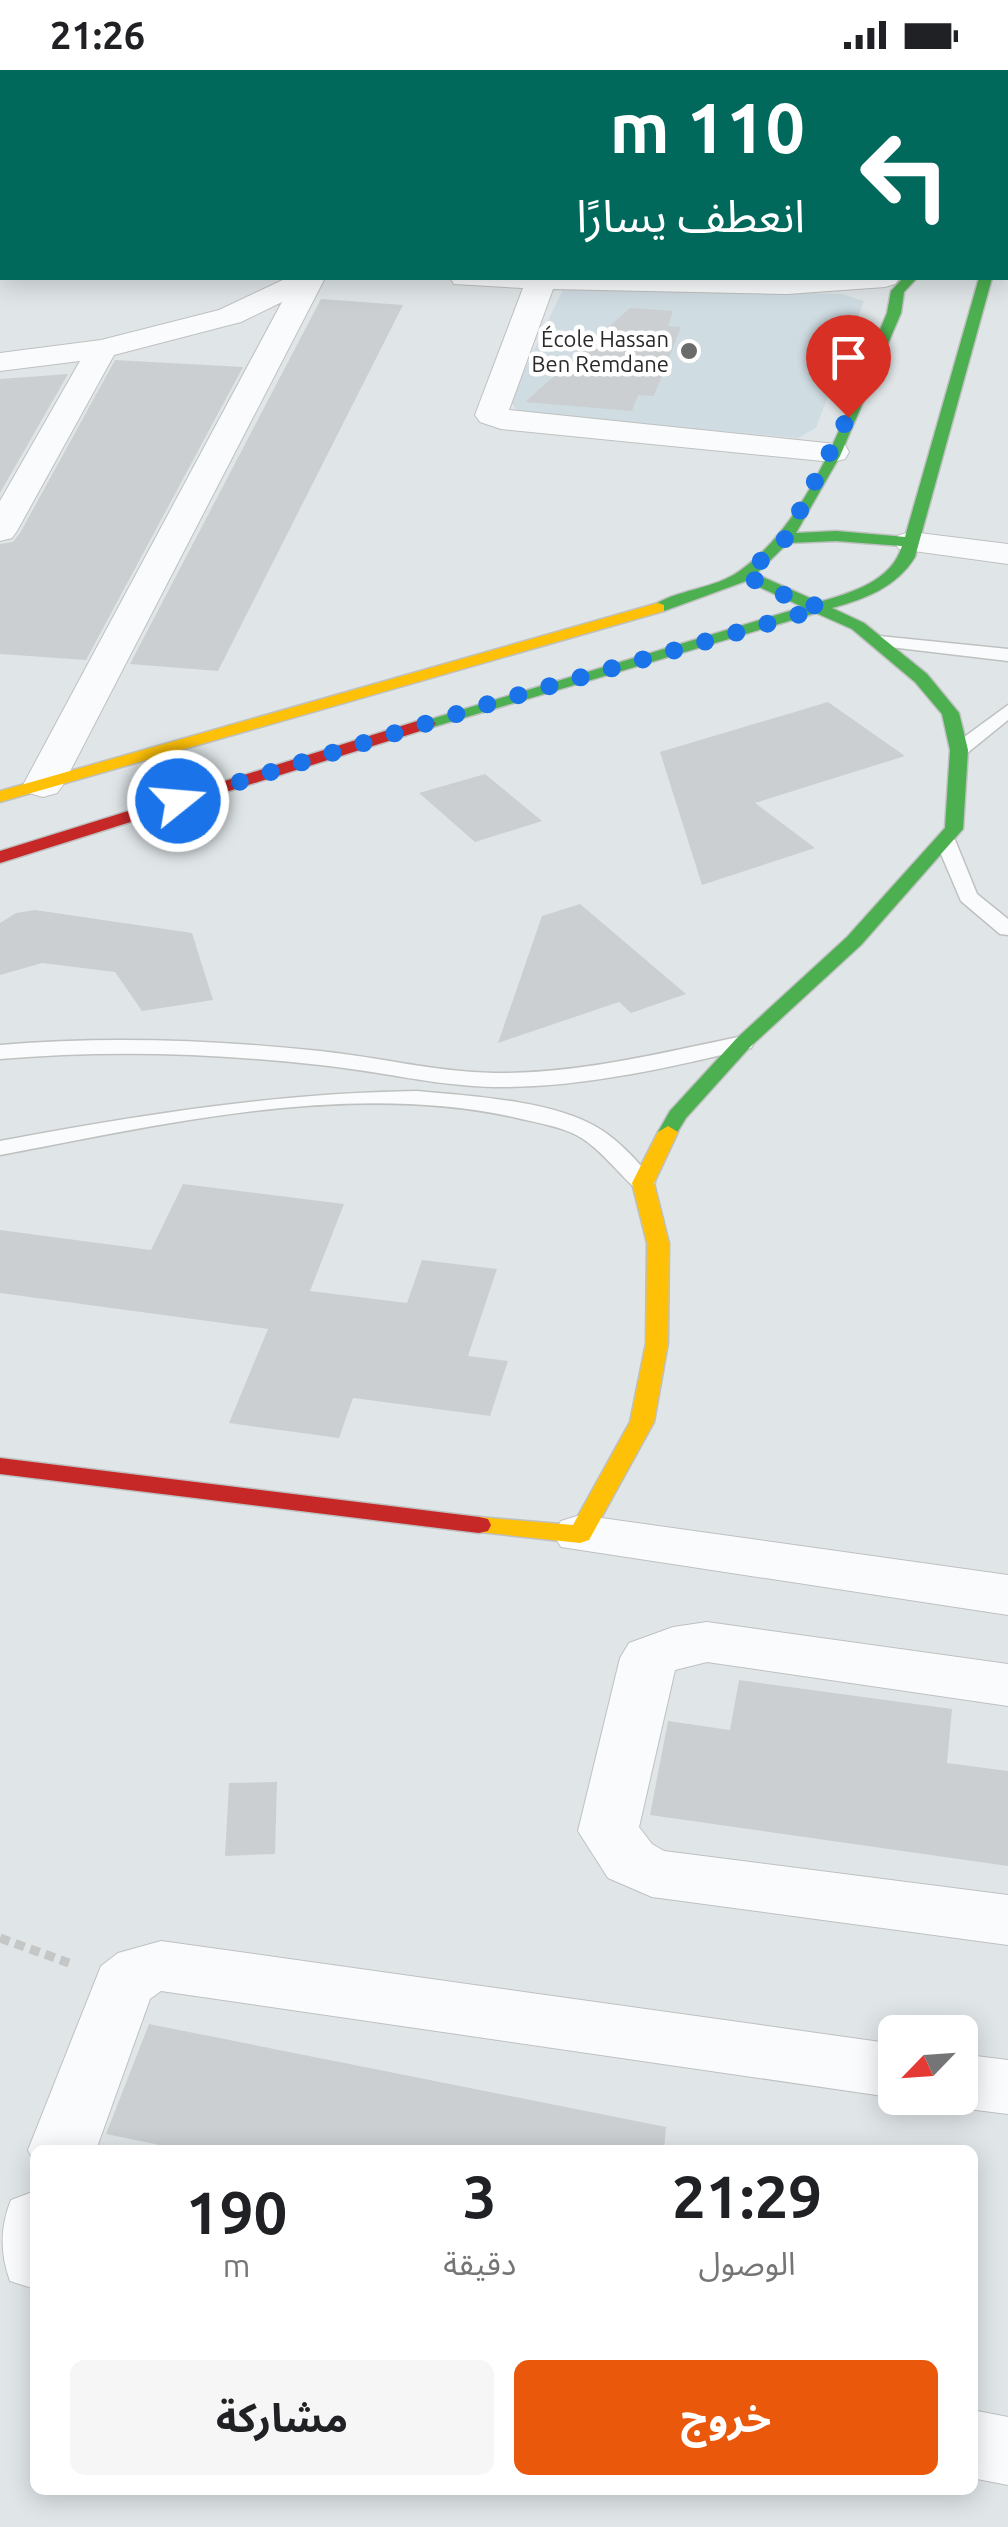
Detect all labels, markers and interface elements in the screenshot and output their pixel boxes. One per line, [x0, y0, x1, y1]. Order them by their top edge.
text: 21:26 [50, 14, 145, 56]
text: 110 m [610, 88, 805, 166]
icon: left [840, 110, 970, 240]
text: انعطف يسارًا [576, 190, 805, 241]
pin [806, 315, 891, 418]
place label: École Hassan Ben Remdane [532, 325, 669, 376]
icon: arrive [821, 330, 876, 385]
marker: École Hassan Ben Remdane [678, 340, 700, 362]
position arrow [126, 749, 230, 853]
north arrow [878, 2015, 978, 2115]
map controls [878, 2015, 978, 2115]
text: 3 [463, 2162, 497, 2229]
text: 21:29 [672, 2162, 822, 2229]
text: 190 [186, 2178, 287, 2245]
text: دقيقة [443, 2245, 516, 2281]
text: الوصول [698, 2245, 796, 2281]
text: m [223, 2247, 250, 2283]
button: مشاركة [70, 2360, 494, 2475]
button: خروج [514, 2360, 938, 2475]

